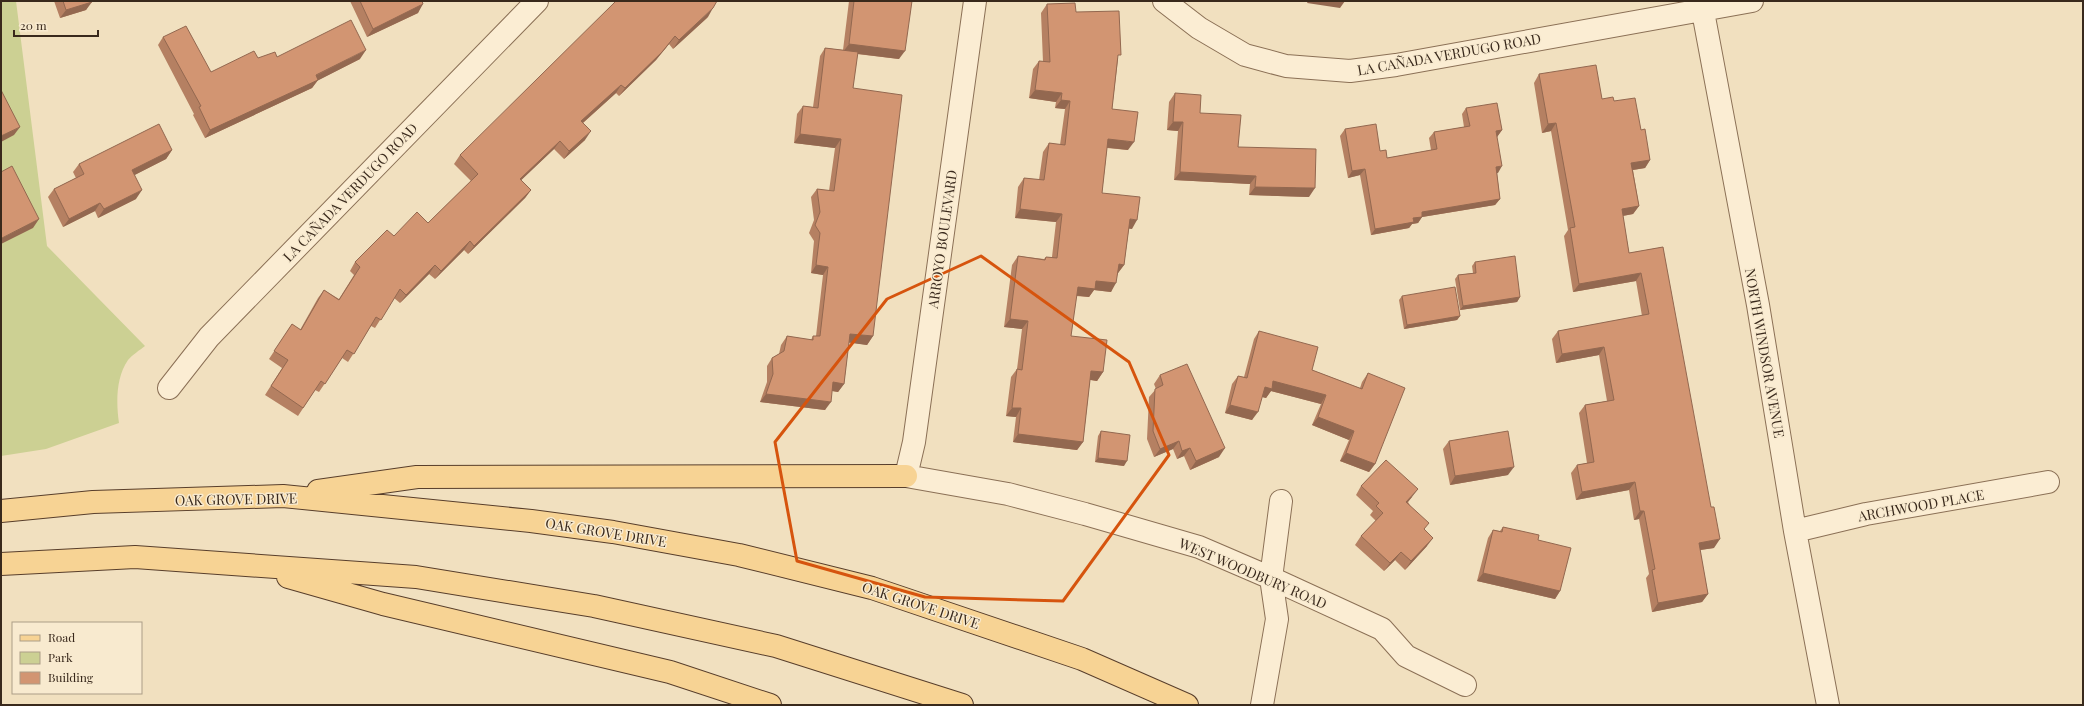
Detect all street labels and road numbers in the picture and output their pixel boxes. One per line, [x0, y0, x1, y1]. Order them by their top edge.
street label: LA CAÑADA VERDUGO ROAD [1356, 28, 1542, 80]
street label: LA CAÑADA VERDUGO ROAD [278, 118, 422, 266]
street label: ARROYO BOULEVARD [923, 169, 961, 310]
street label: NORTH WINDSOR AVENUE [1741, 267, 1789, 439]
street label: ARCHWOOD PLACE [1855, 485, 1986, 526]
street label: OAK GROVE DRIVE [175, 488, 297, 510]
street label: OAK GROVE DRIVE [544, 513, 668, 551]
street label: WEST WOODBURY ROAD [1175, 533, 1330, 613]
street label: OAK GROVE DRIVE [860, 577, 982, 633]

